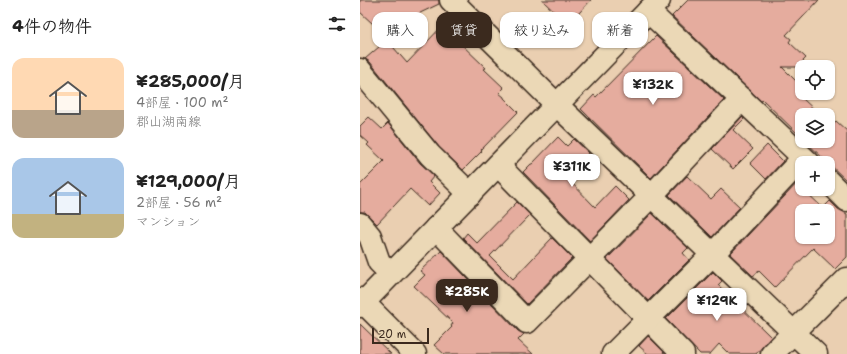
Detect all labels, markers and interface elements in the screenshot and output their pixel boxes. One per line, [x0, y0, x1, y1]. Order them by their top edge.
chip: 購入 [372, 12, 428, 48]
chip: 賃貸 [436, 12, 492, 48]
chip: 絞り込み [500, 12, 584, 48]
chip: 新着 [592, 12, 648, 48]
icon: filters [326, 13, 348, 35]
text: 4件の物件 [12, 15, 92, 37]
map controls [795, 60, 835, 244]
button: locate [795, 60, 835, 100]
text: ¥285,000/月 [136, 70, 245, 92]
pin: ¥132K [625, 72, 681, 106]
icon: home [44, 74, 92, 122]
text: ¥132K [632, 76, 674, 93]
text: 4部屋 · 100 m² [136, 94, 228, 111]
button: layers [795, 108, 835, 148]
text: 郡山湖南線 [136, 113, 201, 130]
pin: ¥311K [544, 154, 600, 188]
button: + [795, 156, 835, 196]
text: ¥311K [553, 158, 591, 175]
text: ¥129,000/月 [136, 170, 241, 192]
icon: home [44, 174, 92, 222]
text: 2部屋 · 56 m² [136, 194, 222, 211]
button: − [795, 204, 835, 244]
text: マンション [136, 213, 200, 230]
pin: ¥285K [439, 279, 495, 313]
text: ¥285K [445, 283, 489, 300]
pin: ¥129K [689, 288, 745, 322]
text: ¥129K [697, 292, 737, 309]
scale bar [372, 326, 429, 345]
text: 20 m [378, 327, 406, 342]

